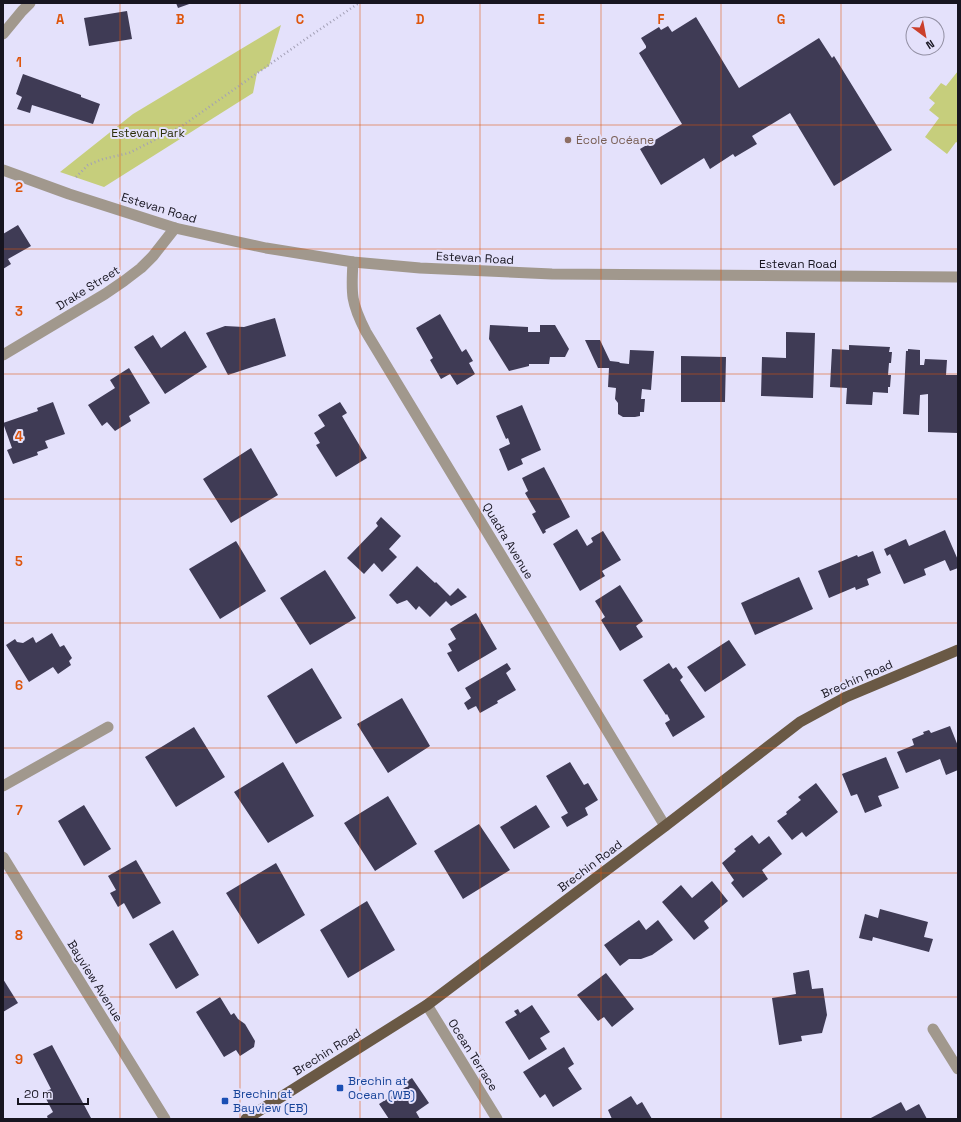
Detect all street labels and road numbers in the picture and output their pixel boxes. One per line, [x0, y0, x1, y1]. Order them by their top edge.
street label: Estevan Road [119, 189, 199, 227]
street label: Estevan Road [436, 248, 514, 268]
street label: Estevan Road [759, 256, 837, 272]
street label: Drake Street [53, 262, 123, 314]
street label: Quadra Avenue [479, 500, 537, 582]
street label: Brechin Road [819, 656, 895, 702]
street label: Brechin Road [555, 837, 625, 895]
street label: Bayview Avenue [63, 937, 127, 1025]
street label: Ocean Terrace [444, 1016, 502, 1094]
street label: Brechin Road [290, 1025, 364, 1079]

